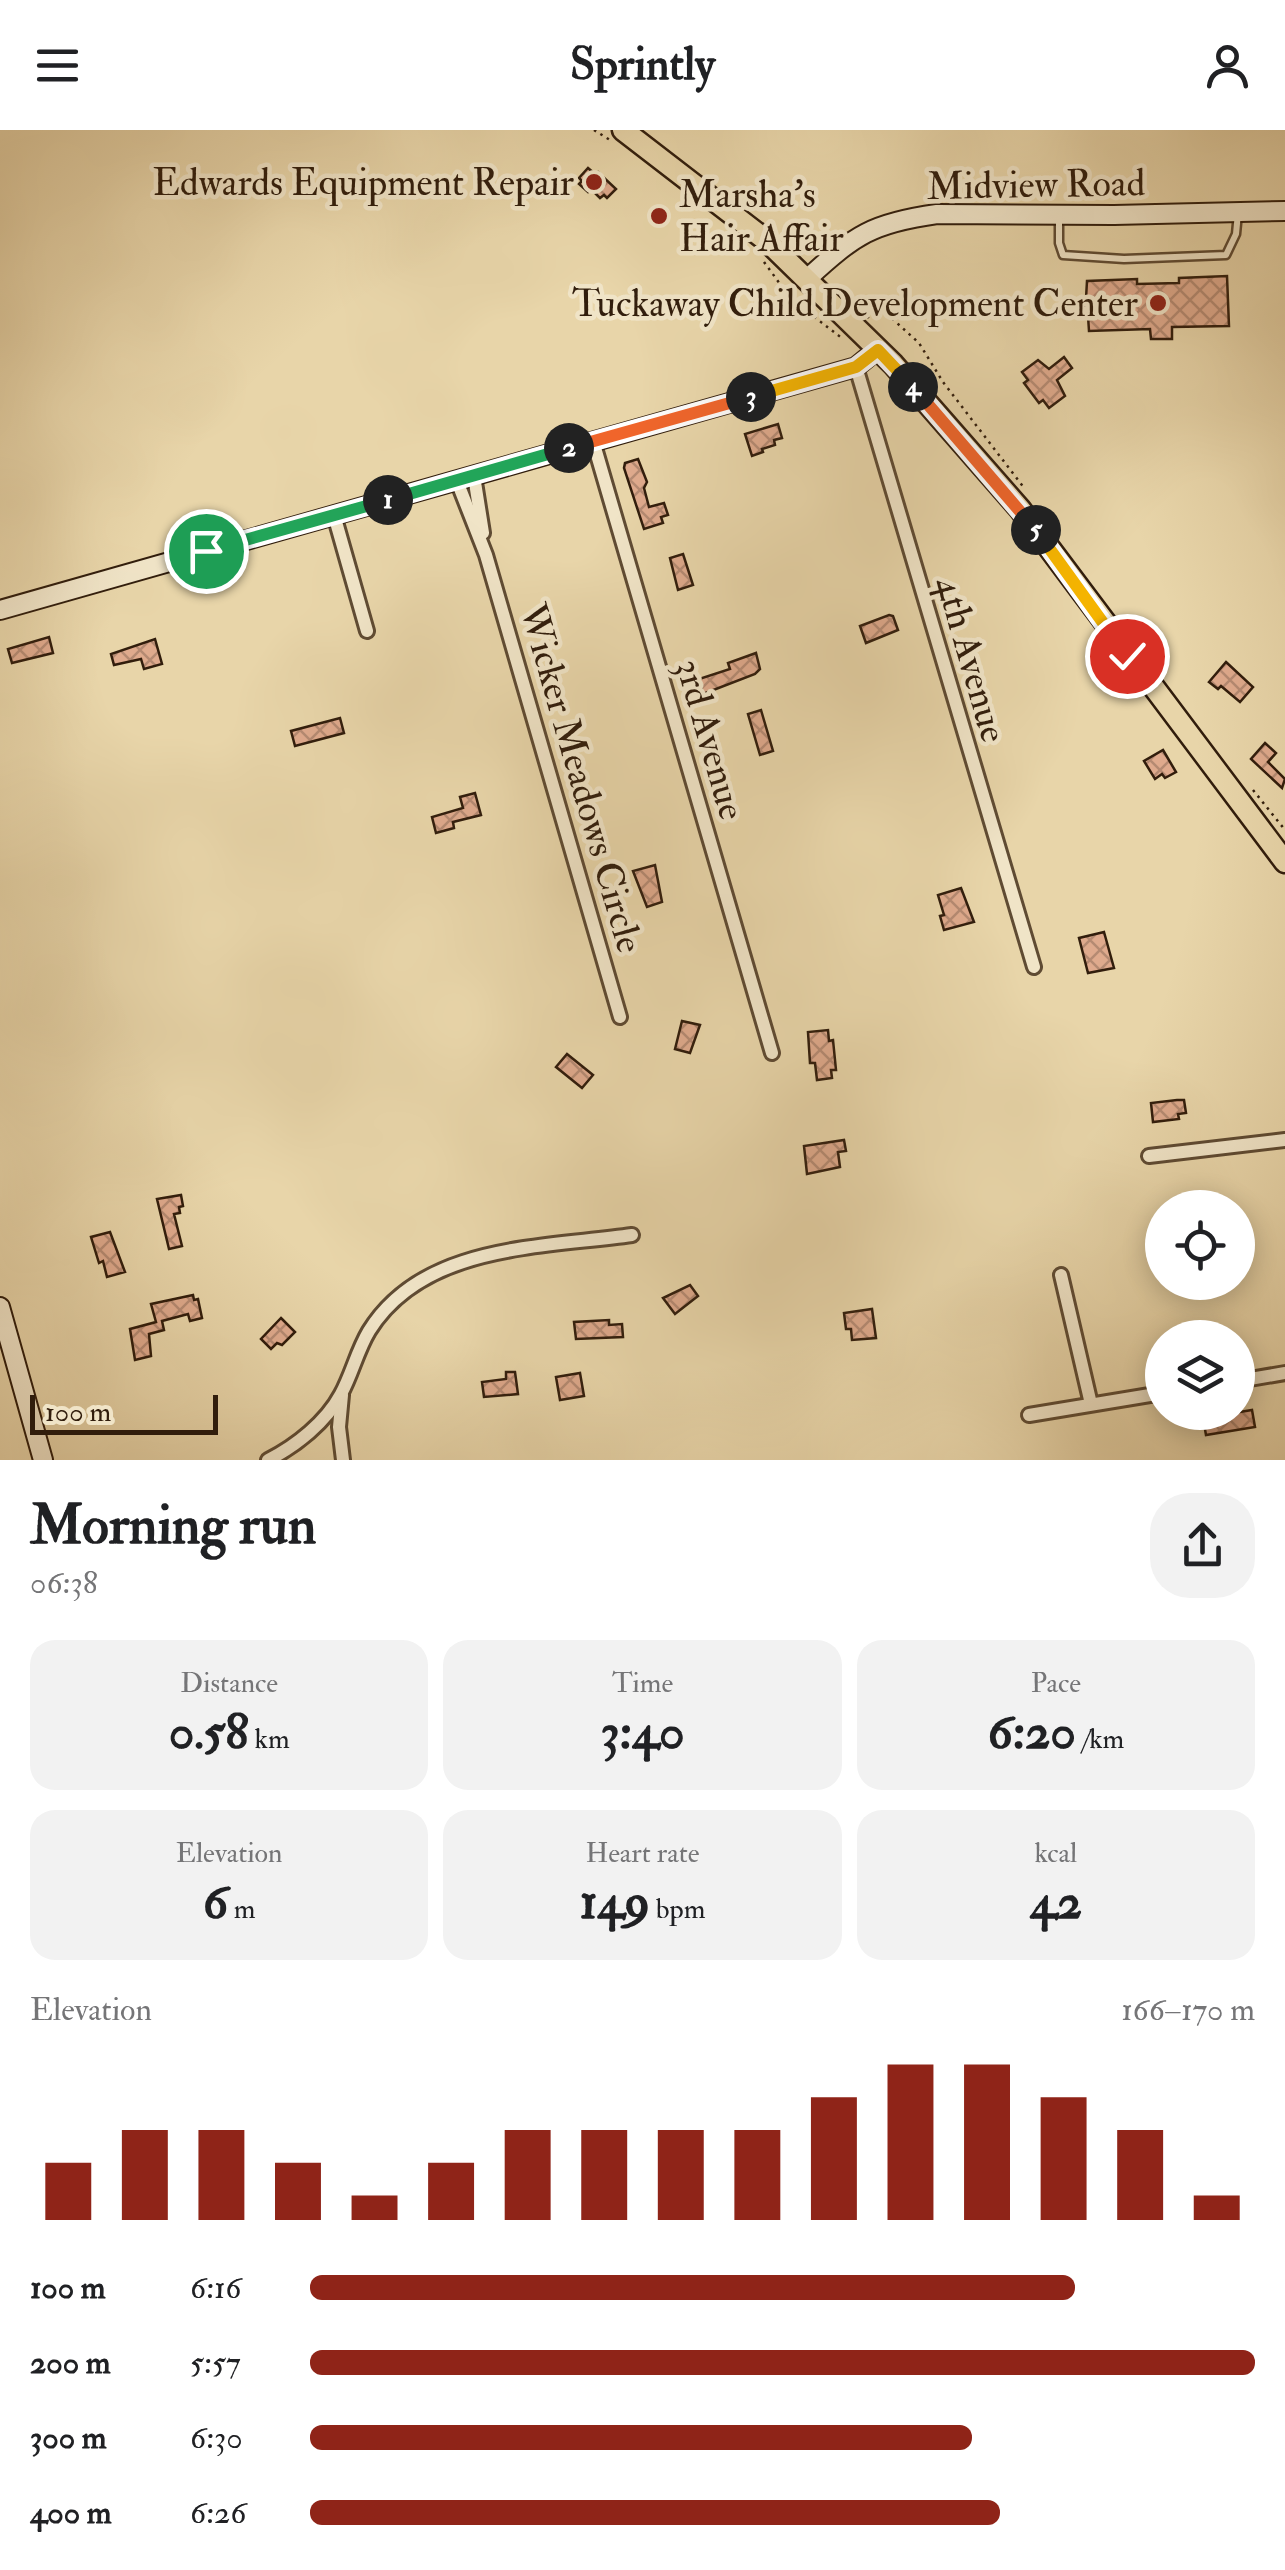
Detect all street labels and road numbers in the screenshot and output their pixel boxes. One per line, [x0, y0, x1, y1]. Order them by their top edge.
street label: Midview Road [926, 159, 1146, 211]
street label: 4th Avenue [924, 571, 1018, 748]
street label: Wicker Meadows Circle [508, 597, 654, 958]
street label: 3rd Avenue [664, 653, 756, 825]

